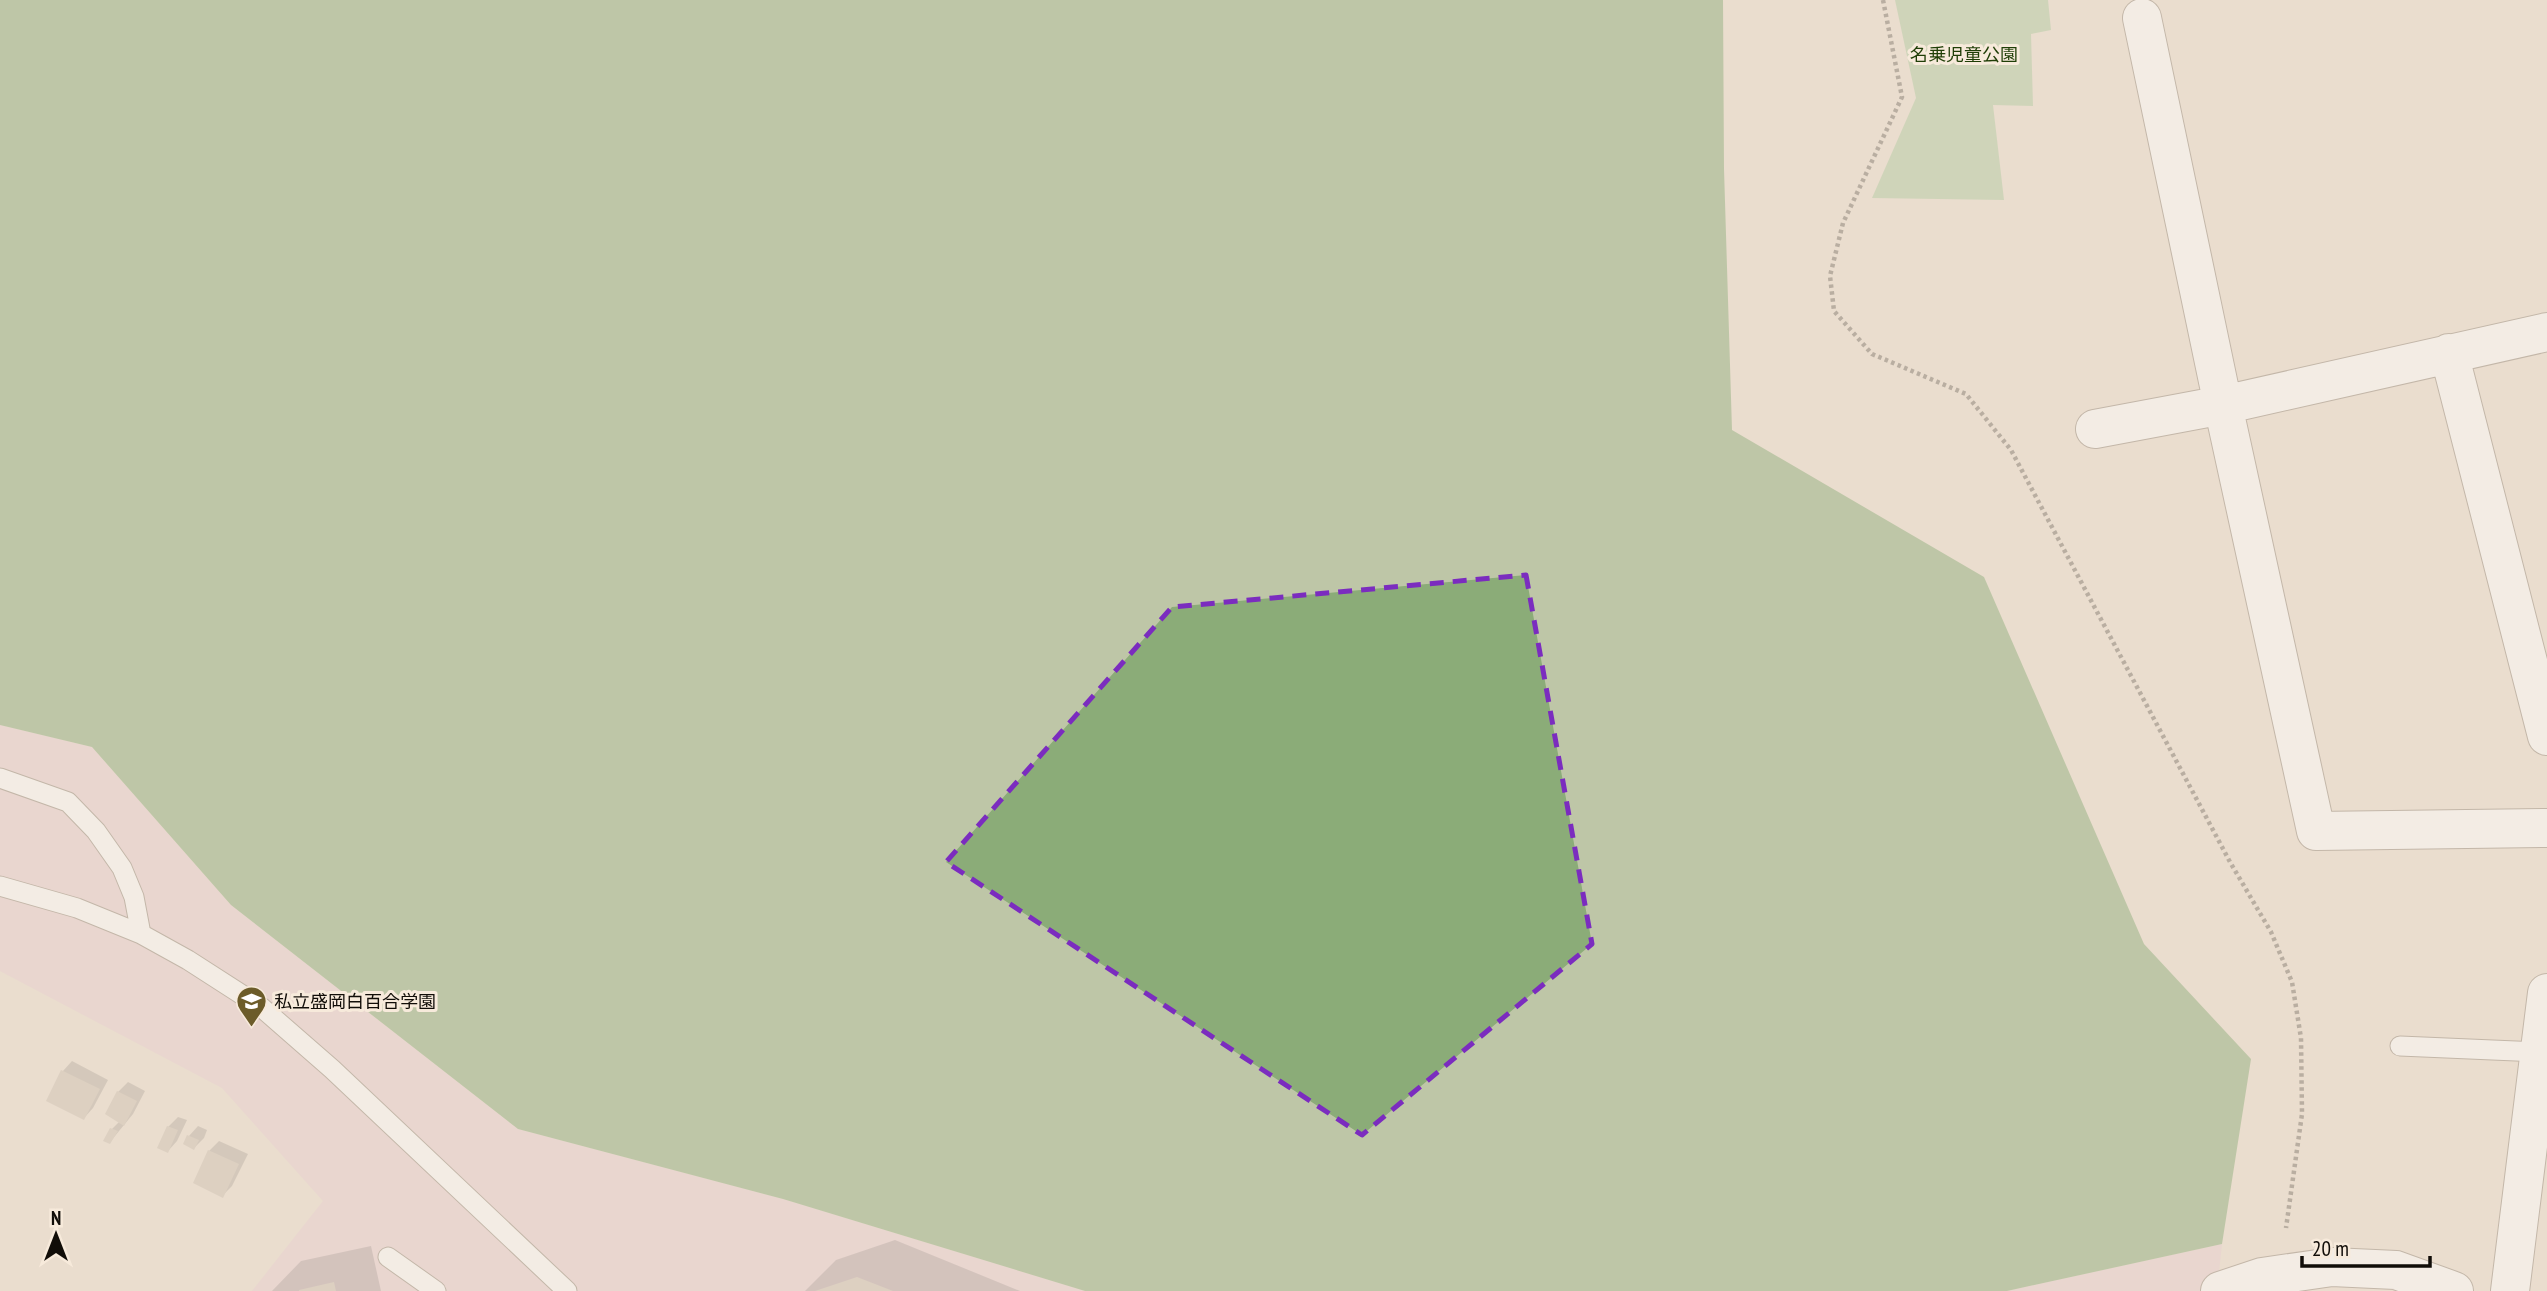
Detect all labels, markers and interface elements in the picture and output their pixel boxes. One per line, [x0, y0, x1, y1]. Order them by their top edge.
park label: 名乗児童公園 [1910, 43, 2018, 66]
school or university icon: 私立盛岡白百合学園 [234, 985, 268, 1029]
place label: 私立盛岡白百合学園 [274, 990, 436, 1013]
north arrow [21, 1200, 91, 1270]
text: N [51, 1206, 61, 1230]
scale bar [2302, 1224, 2430, 1268]
text: 20 m [2312, 1235, 2349, 1262]

